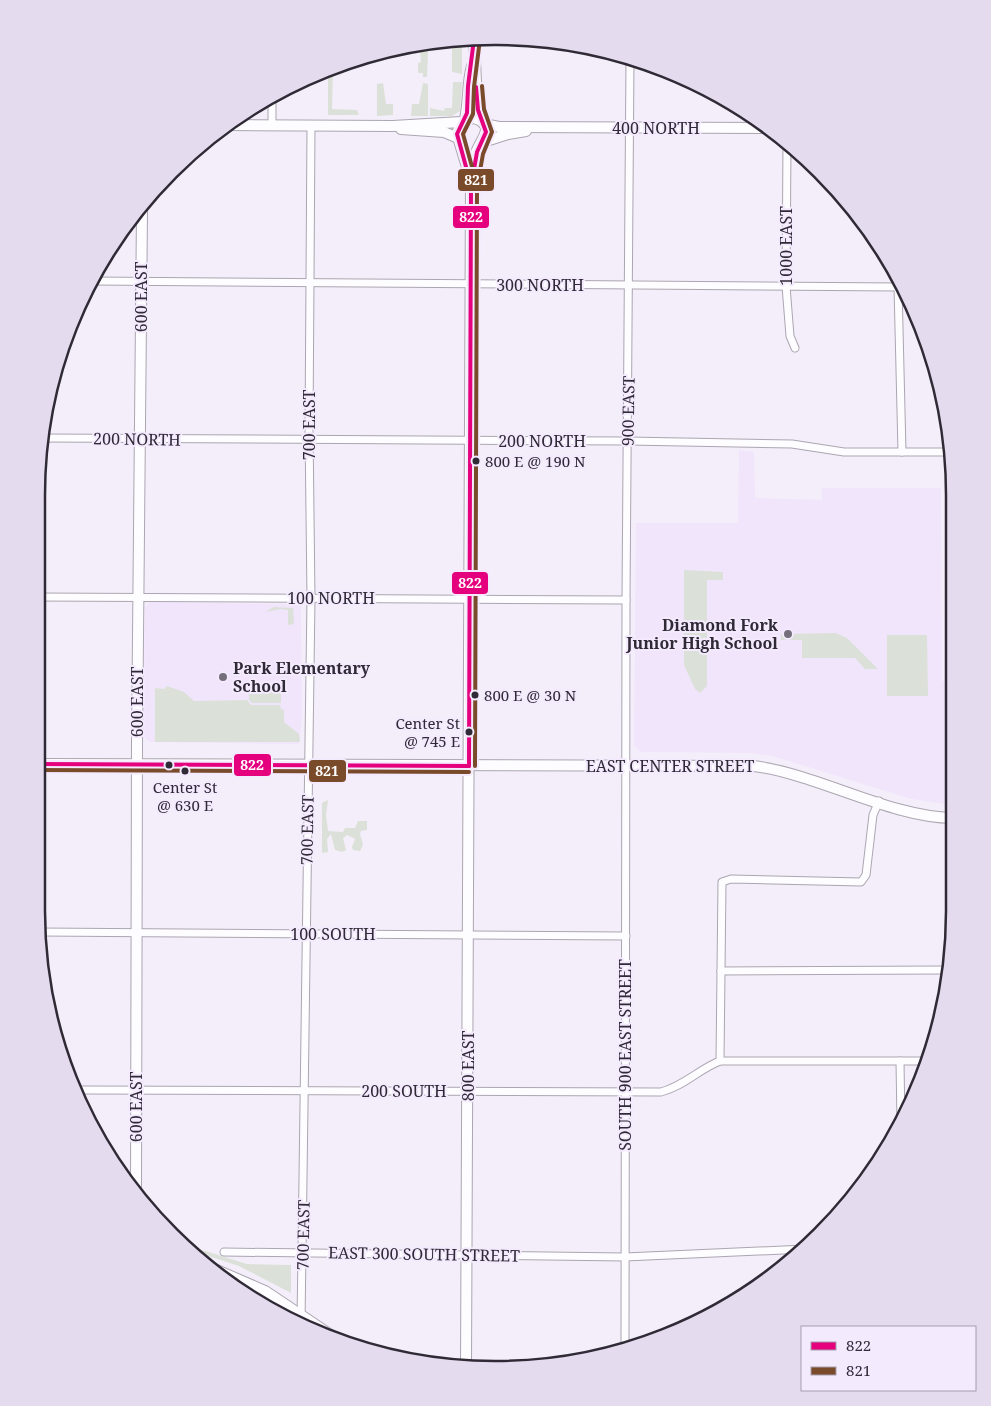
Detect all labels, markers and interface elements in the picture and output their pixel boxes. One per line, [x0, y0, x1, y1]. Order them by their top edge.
street label: 400 NORTH [612, 117, 700, 139]
line badge: 821 [457, 168, 495, 192]
text: 821 [464, 170, 488, 189]
line badge: 822 [452, 205, 490, 229]
street label: 1000 EAST [775, 206, 797, 286]
text: 822 [459, 207, 483, 226]
street label: 600 EAST [130, 262, 152, 332]
street label: 300 NORTH [496, 274, 584, 296]
street label: 900 EAST [616, 375, 640, 446]
street label: 700 EAST [298, 390, 320, 460]
street label: 200 NORTH [93, 427, 181, 451]
street label: 200 NORTH [498, 430, 586, 452]
place label: 800 E @ 190 N [485, 451, 586, 471]
marker: 800 E @ 190 N [471, 456, 481, 466]
line badge: 822 [451, 571, 489, 595]
text: 822 [458, 573, 482, 592]
street label: 100 NORTH [287, 587, 375, 609]
place label: Diamond Fork Junior High School [625, 614, 779, 654]
marker: Diamond Fork Junior High School [782, 628, 794, 640]
place label: Park Elementary School [233, 657, 371, 697]
street label: 600 EAST [126, 667, 148, 737]
marker: Park Elementary School [217, 671, 229, 683]
place label: 800 E @ 30 N [484, 685, 577, 705]
marker: 800 E @ 30 N [470, 690, 480, 700]
place label: Center St @ 745 E [395, 713, 460, 751]
marker: Center St @ 745 E [464, 727, 474, 737]
line badge: 822 [233, 753, 272, 777]
text: 822 [240, 755, 264, 774]
street label: EAST CENTER STREET [586, 755, 754, 777]
line badge: 821 [308, 759, 347, 783]
unlabelled marker [164, 760, 174, 770]
text: 821 [315, 761, 339, 780]
marker: Center St @ 630 E [180, 766, 190, 776]
place label: Center St @ 630 E [153, 777, 217, 815]
street label: 700 EAST [295, 794, 319, 865]
street label: 100 SOUTH [290, 923, 376, 945]
street label: SOUTH 900 EAST STREET [614, 959, 636, 1151]
street label: 800 EAST [457, 1031, 479, 1101]
street label: 600 EAST [125, 1072, 147, 1142]
street label: 200 SOUTH [361, 1080, 447, 1102]
street label: 700 EAST [291, 1199, 315, 1270]
street label: EAST 300 SOUTH STREET [328, 1241, 520, 1267]
legend [801, 1326, 976, 1391]
text: 822 [846, 1335, 871, 1355]
text: 821 [846, 1360, 871, 1380]

